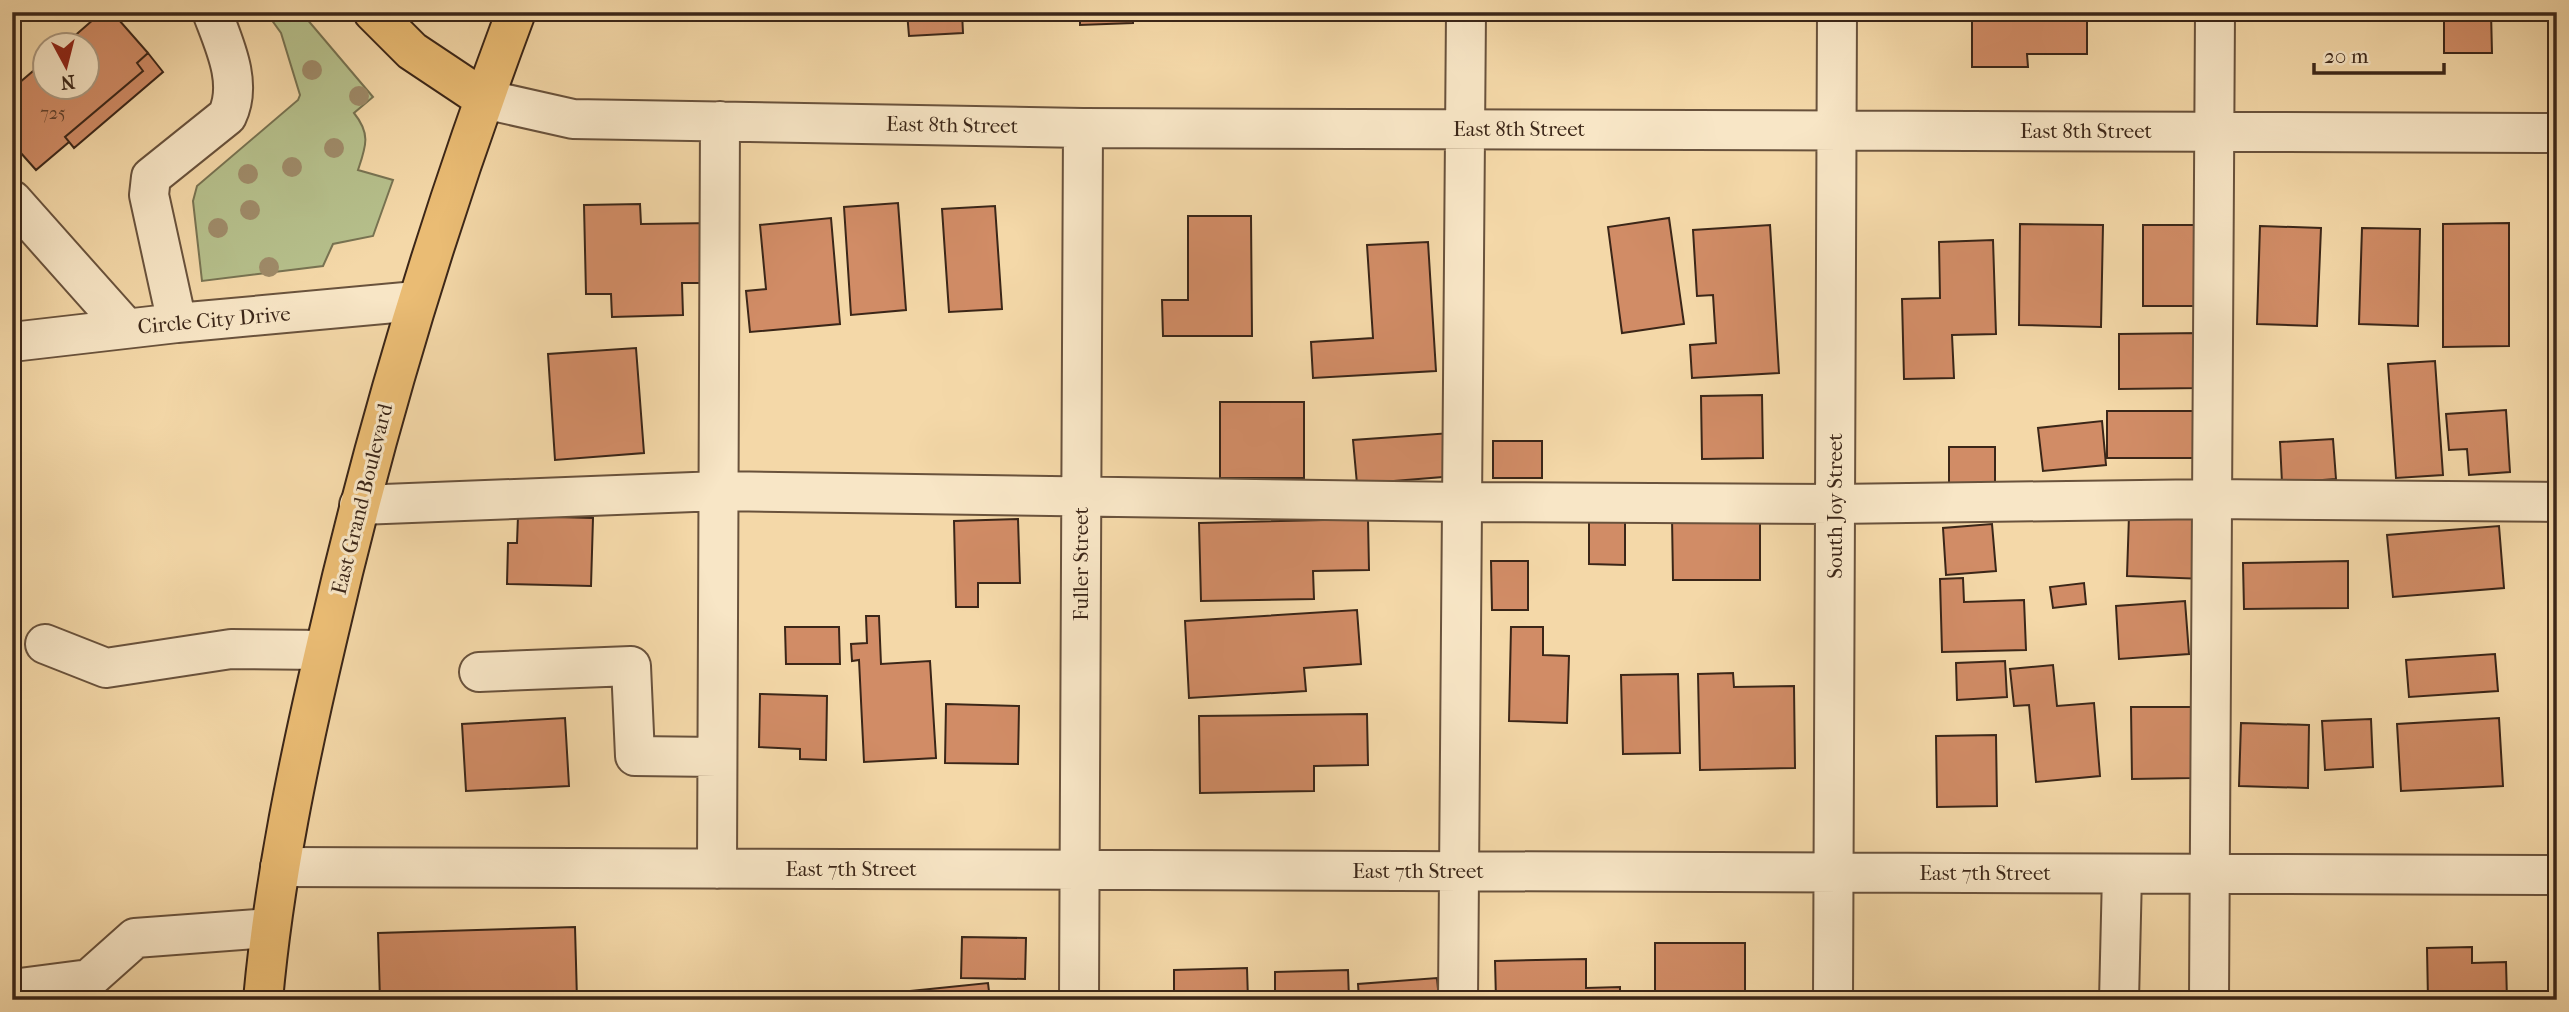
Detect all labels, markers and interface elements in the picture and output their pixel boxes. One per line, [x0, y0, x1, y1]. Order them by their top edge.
north arrow [32, 32, 102, 102]
scale bar [2314, 32, 2443, 76]
text: 20 m [2324, 44, 2369, 68]
text: N [59, 70, 76, 94]
house number: 725 [40, 103, 66, 124]
street label: East 8th Street [886, 112, 1019, 138]
street label: East 8th Street [1453, 117, 1586, 141]
street label: East 8th Street [2020, 119, 2153, 143]
street label: Circle City Drive [137, 301, 291, 339]
street label: East Grand Boulevard [327, 401, 397, 597]
street label: South Joy Street [1823, 433, 1847, 579]
street label: Fuller Street [1069, 507, 1093, 621]
street label: East 7th Street [785, 857, 917, 881]
street label: East 7th Street [1352, 859, 1484, 883]
street label: East 7th Street [1919, 861, 2051, 885]

